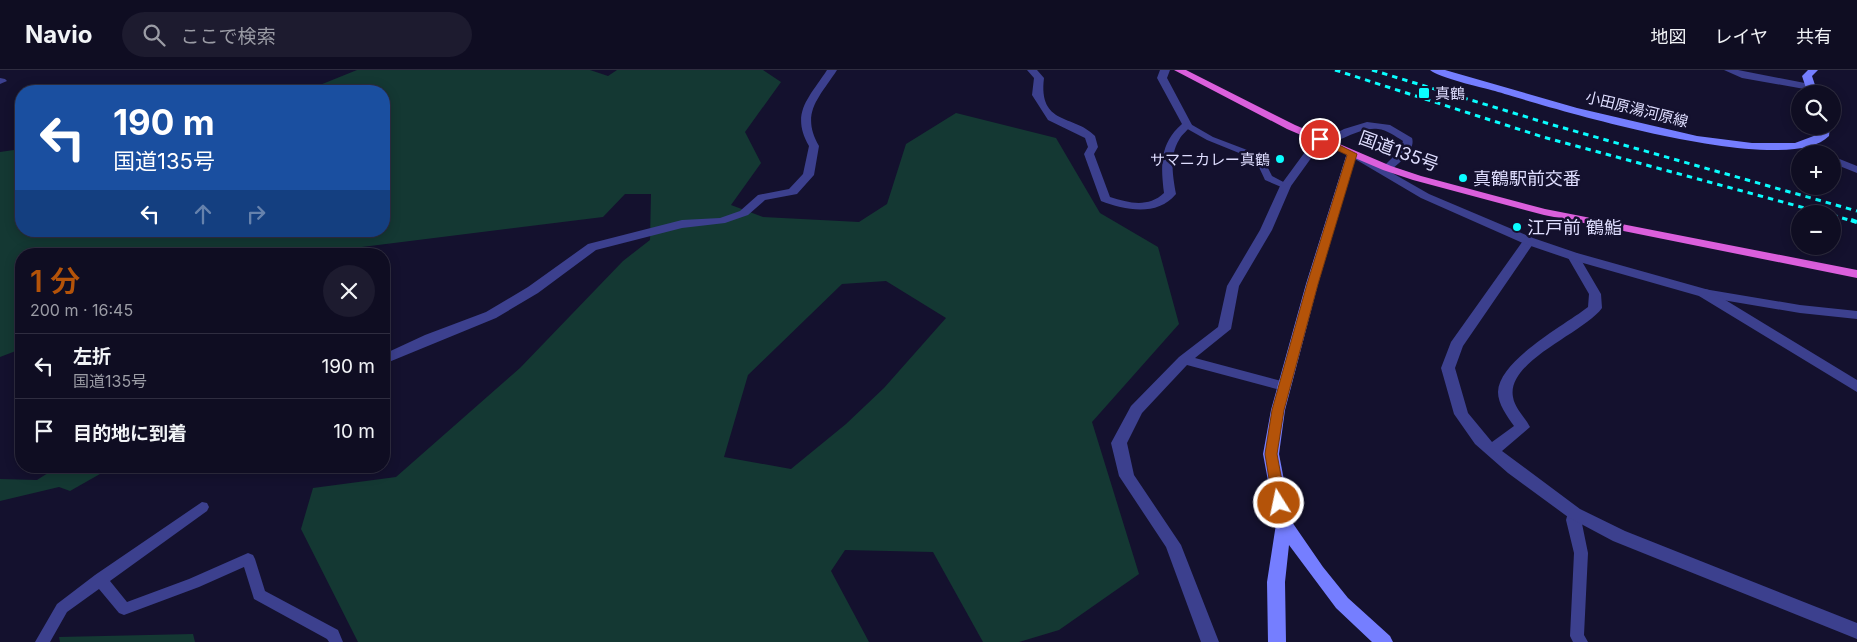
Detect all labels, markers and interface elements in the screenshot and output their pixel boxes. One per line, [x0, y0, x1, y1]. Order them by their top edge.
search box [122, 12, 472, 57]
text: Navio [25, 20, 92, 49]
icon: search [140, 21, 168, 49]
text: ここで検索 [180, 25, 275, 48]
text: 地図 [1651, 26, 1687, 47]
text: レイヤ [1715, 26, 1768, 47]
text: 共有 [1796, 26, 1832, 47]
place label: 真鶴 [1435, 84, 1465, 103]
map controls [1791, 85, 1841, 255]
button: search [1791, 85, 1841, 135]
marker: 真鶴 [1417, 86, 1431, 100]
street label: 小田原湯河原線 [1584, 87, 1690, 131]
text: 190 m [113, 101, 215, 143]
icon: left [30, 105, 95, 170]
pin [1299, 118, 1341, 160]
icon: arrive [1306, 125, 1334, 153]
street label: 国道135号 [1356, 127, 1442, 175]
button: + [1791, 145, 1841, 195]
text: 国道135号 [113, 148, 215, 174]
place label: サマニカレー真鶴 [1150, 150, 1270, 169]
marker: サマニカレー真鶴 [1274, 153, 1286, 165]
place label: 真鶴駅前交番 [1473, 168, 1581, 189]
marker: 真鶴駅前交番 [1457, 172, 1469, 184]
icon: left [136, 200, 164, 228]
icon: ahead [189, 200, 217, 228]
icon: right [242, 200, 270, 228]
button: − [1791, 205, 1841, 255]
place label: 江戸前 鶴鮨 [1527, 217, 1622, 238]
marker: 江戸前 鶴鮨 [1511, 221, 1523, 233]
text: 1 分 [30, 263, 80, 299]
button: close [323, 265, 375, 317]
text: 200 m · 16:45 [30, 300, 133, 320]
text: 左折 [73, 345, 111, 368]
icon: left [30, 352, 58, 380]
text: 190 m [322, 355, 375, 378]
text: 国道135号 [73, 371, 147, 391]
icon: arrive [30, 417, 58, 445]
text: 10 m [333, 420, 375, 443]
text: 目的地に到着 [73, 422, 187, 445]
position arrow [1252, 476, 1304, 528]

